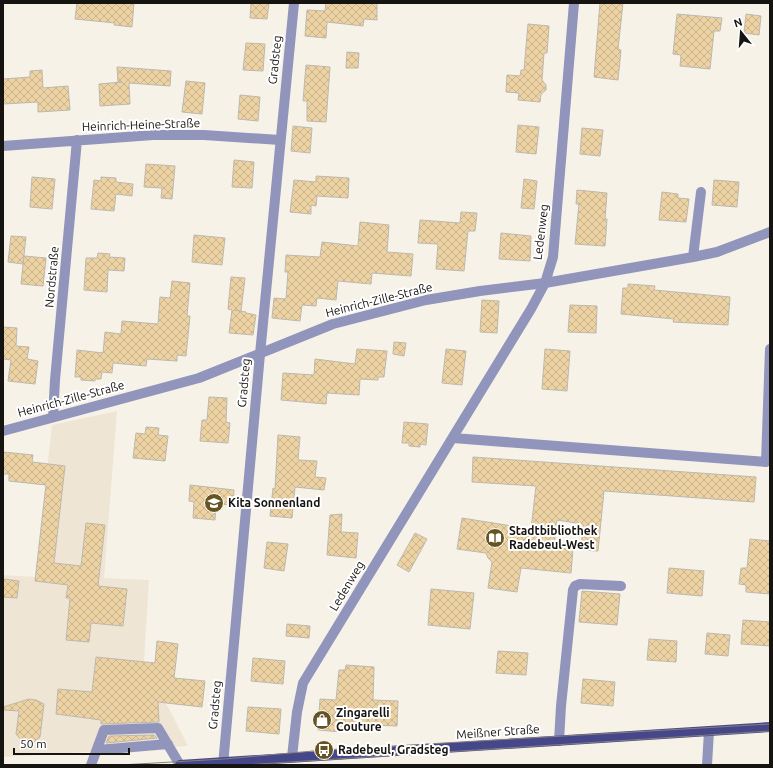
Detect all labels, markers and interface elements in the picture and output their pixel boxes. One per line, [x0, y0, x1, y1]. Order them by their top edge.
north arrow [721, 12, 761, 52]
text: N [732, 15, 744, 29]
street label: Gradsteg [265, 35, 284, 85]
street label: Heinrich-Heine-Straße [82, 116, 200, 133]
street label: Ledenweg [531, 203, 550, 261]
street label: Nordstraße [42, 246, 61, 308]
street label: Heinrich-Zille-Straße [324, 280, 434, 319]
street label: Gradsteg [235, 358, 252, 408]
street label: Heinrich-Zille-Straße [16, 378, 126, 419]
school or university icon: Kita Sonnenland [203, 492, 225, 514]
place label: Kita Sonnenland [228, 496, 320, 509]
place label: Stadtbibliothek Radebeul-West [509, 524, 598, 551]
library icon: Stadtbibliothek Radebeul-West [484, 527, 506, 549]
street label: Ledenweg [327, 558, 367, 613]
street label: Gradsteg [206, 680, 223, 730]
place label: Zingarelli Couture [336, 706, 390, 733]
shop icon: Zingarelli Couture [311, 709, 333, 731]
street label: Meißner Straße [456, 722, 540, 741]
scale bar [14, 730, 129, 756]
text: 50 m [20, 737, 47, 750]
bus stop icon: Radebeul, Gradsteg [313, 739, 335, 761]
place label: Radebeul, Gradsteg [338, 743, 449, 756]

